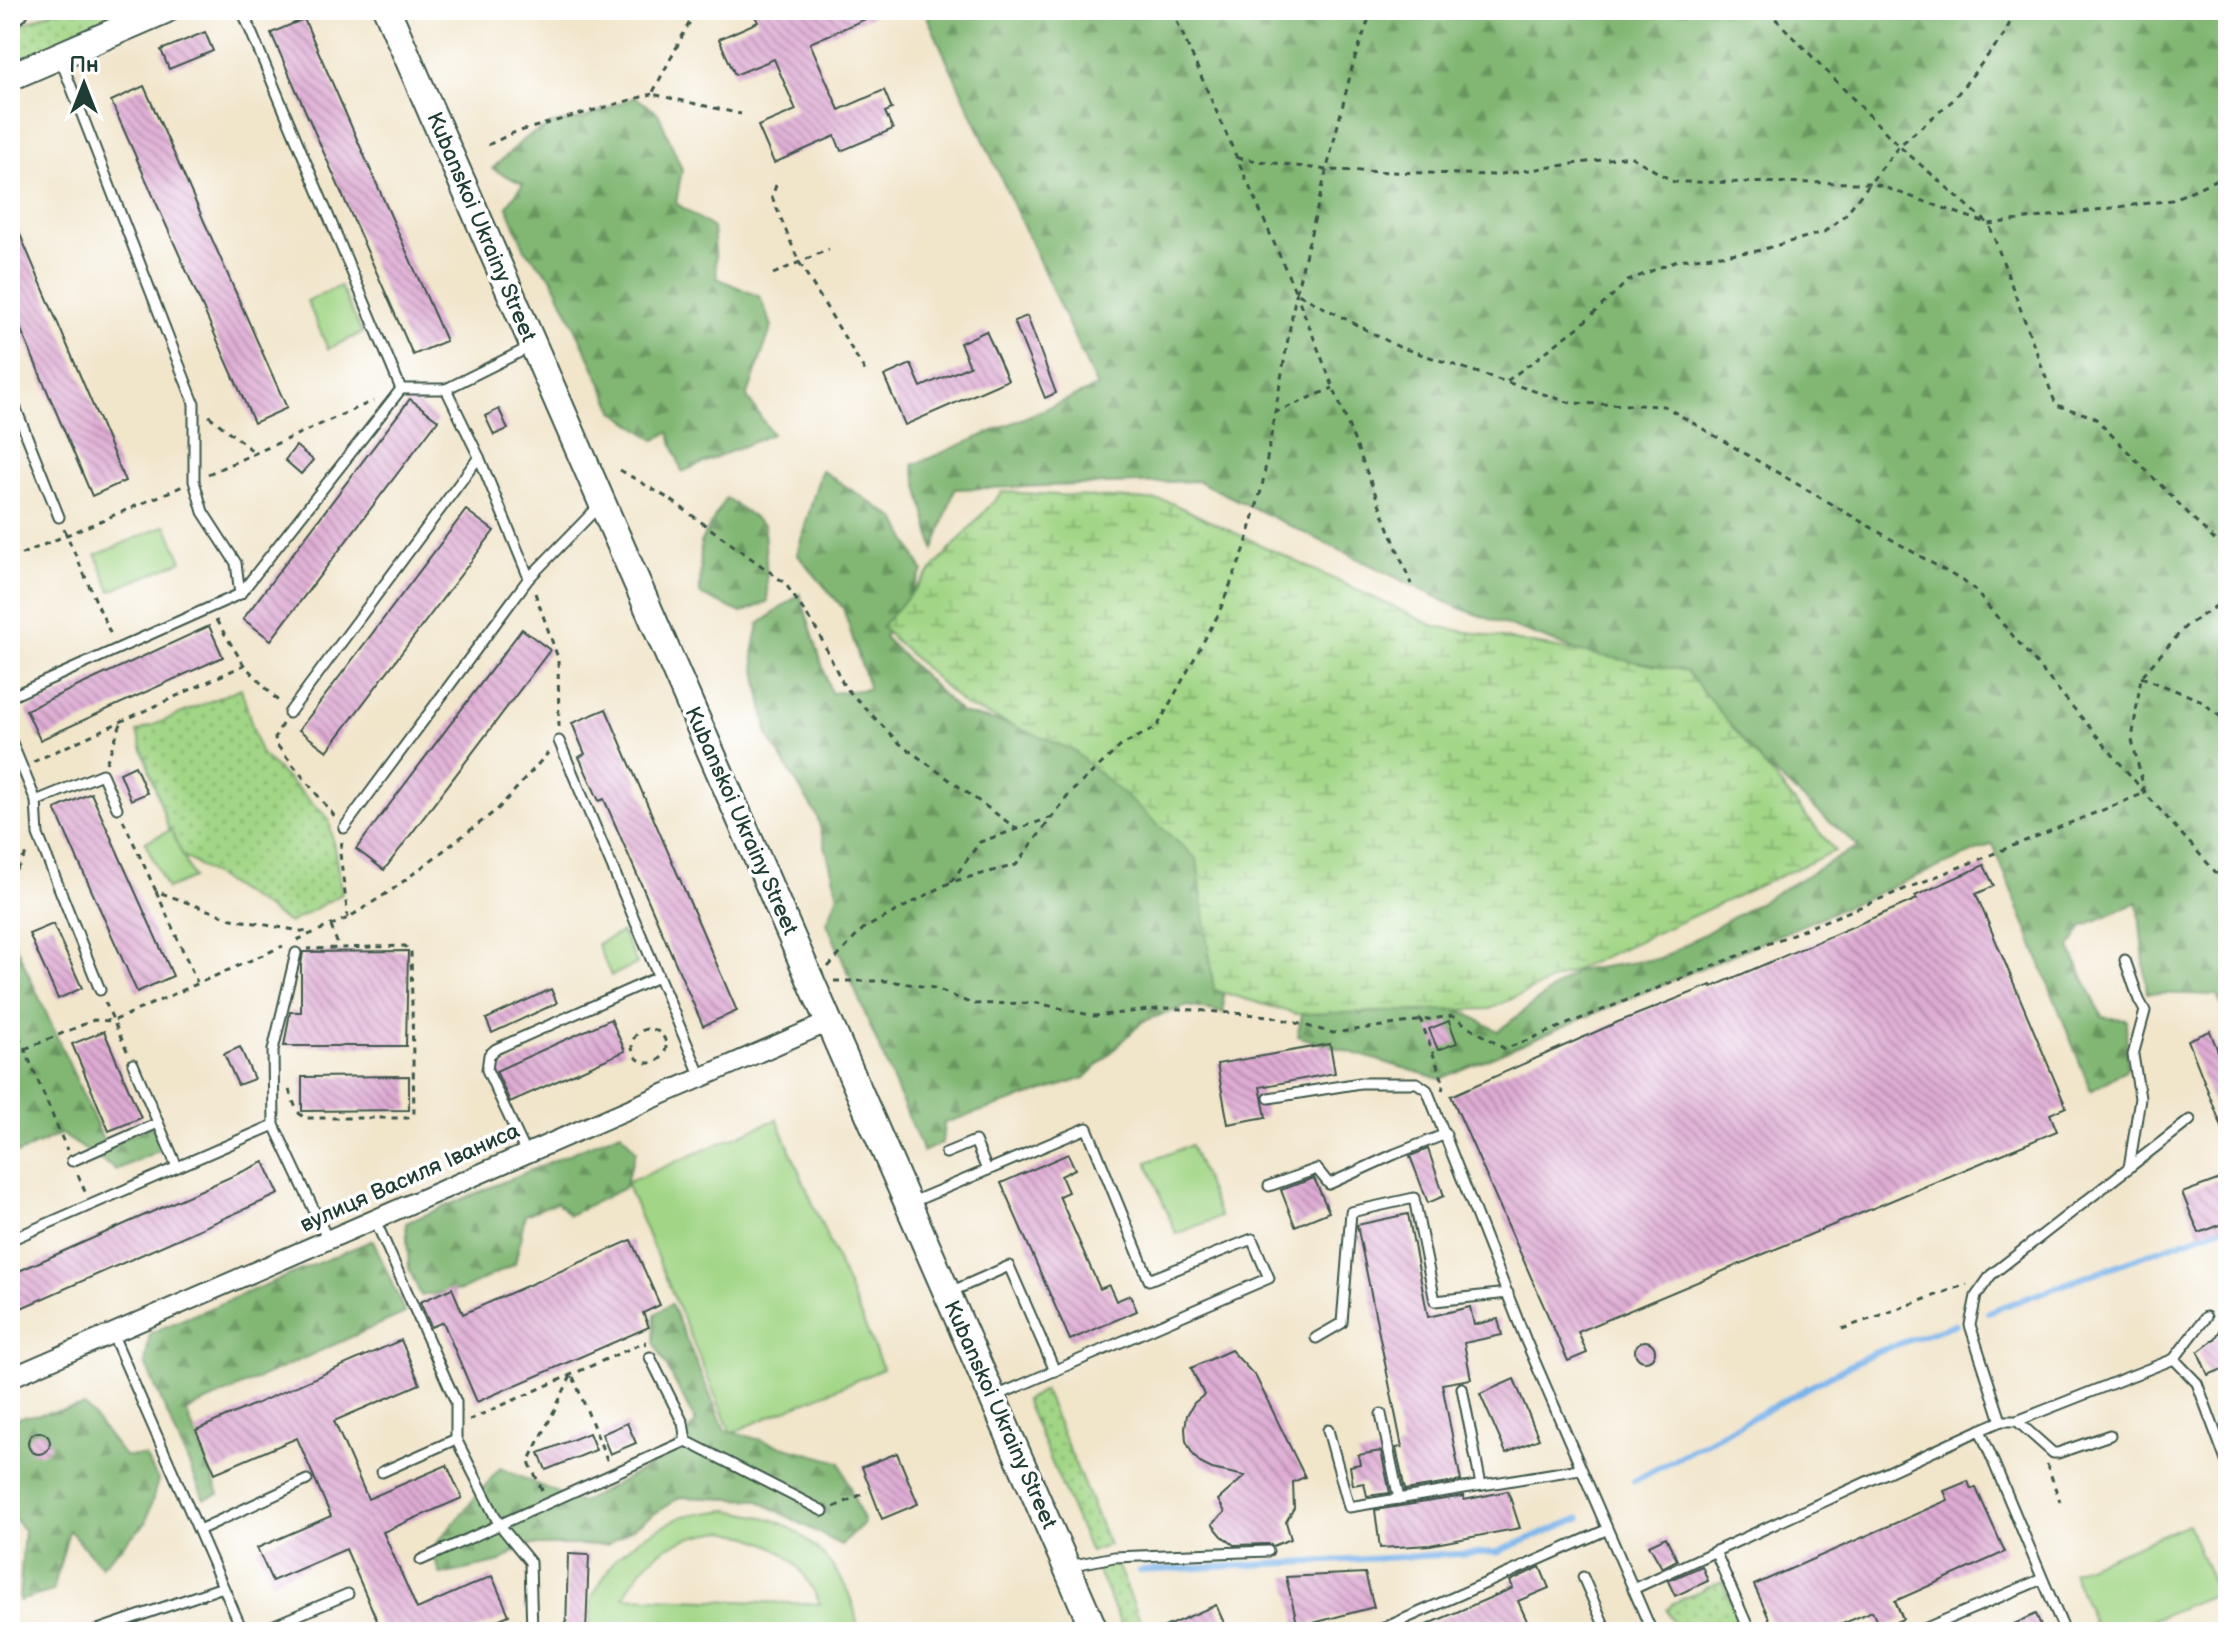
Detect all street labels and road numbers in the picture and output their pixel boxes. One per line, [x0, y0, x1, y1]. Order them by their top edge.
street label: Kubanskoi Ukrainy Street [420, 108, 542, 346]
street label: Kubanskoi Ukrainy Street [678, 703, 804, 940]
street label: вулиця Василя Іваниса [296, 1117, 524, 1239]
street label: Kubanskoi Ukrainy Street [937, 1297, 1063, 1534]

